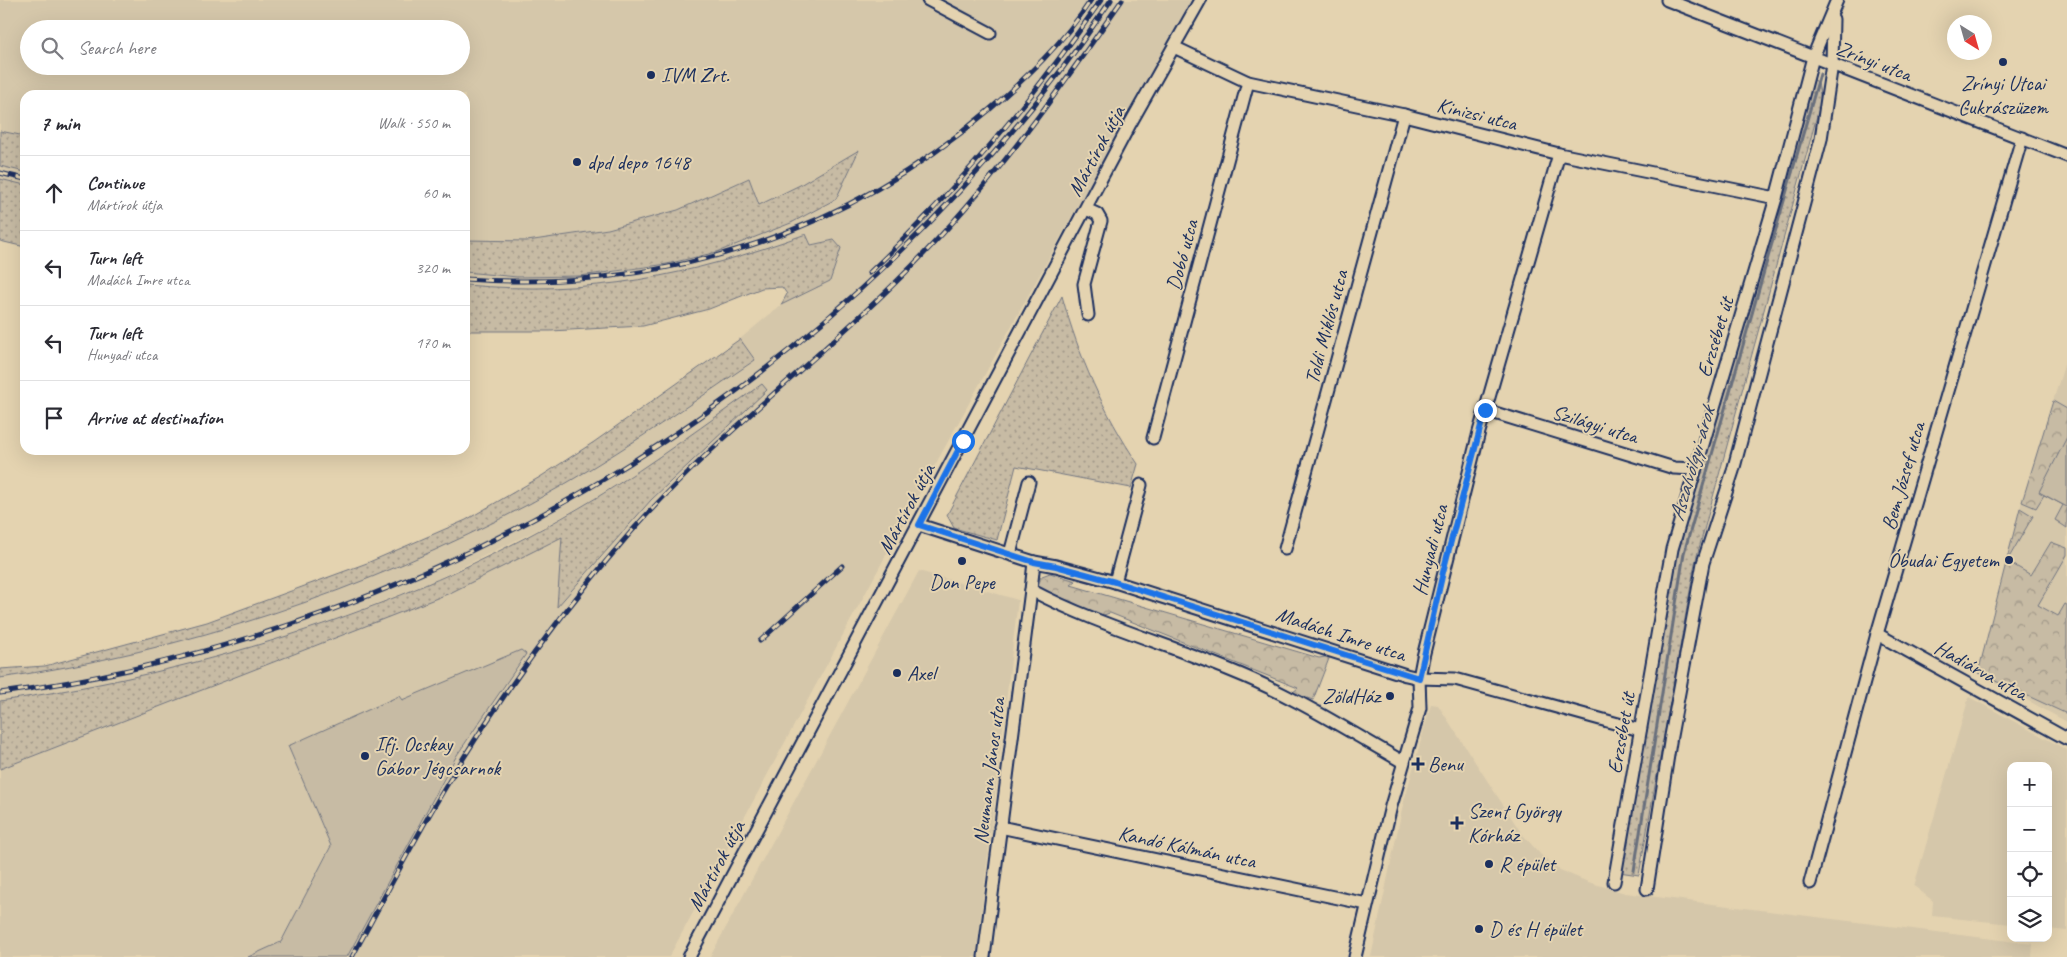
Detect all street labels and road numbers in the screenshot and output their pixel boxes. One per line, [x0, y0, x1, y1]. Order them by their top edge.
street label: Zrínyi utca [1833, 35, 1917, 88]
street label: Kinizsi utca [1434, 92, 1521, 137]
street label: Mártírok útja [1061, 100, 1131, 201]
street label: Dobó utca [1160, 215, 1204, 293]
street label: Toldi Miklós utca [1298, 266, 1354, 387]
street label: Erzsébet út [1691, 292, 1740, 380]
street label: Szilágyi utca [1549, 399, 1643, 450]
street label: Bem József utca [1875, 417, 1931, 533]
street label: Mártírok útja [871, 458, 941, 559]
street label: Hunyadi utca [1406, 500, 1454, 598]
street label: Madách Imre utca [1273, 601, 1411, 668]
street label: Hadiárva utca [1930, 634, 2034, 707]
street label: Erzsébet út [1601, 688, 1641, 776]
street label: Neumann János utca [967, 694, 1011, 846]
street label: Mártírok útja [681, 815, 751, 916]
street label: Kandó Kálmán utca [1116, 820, 1260, 875]

